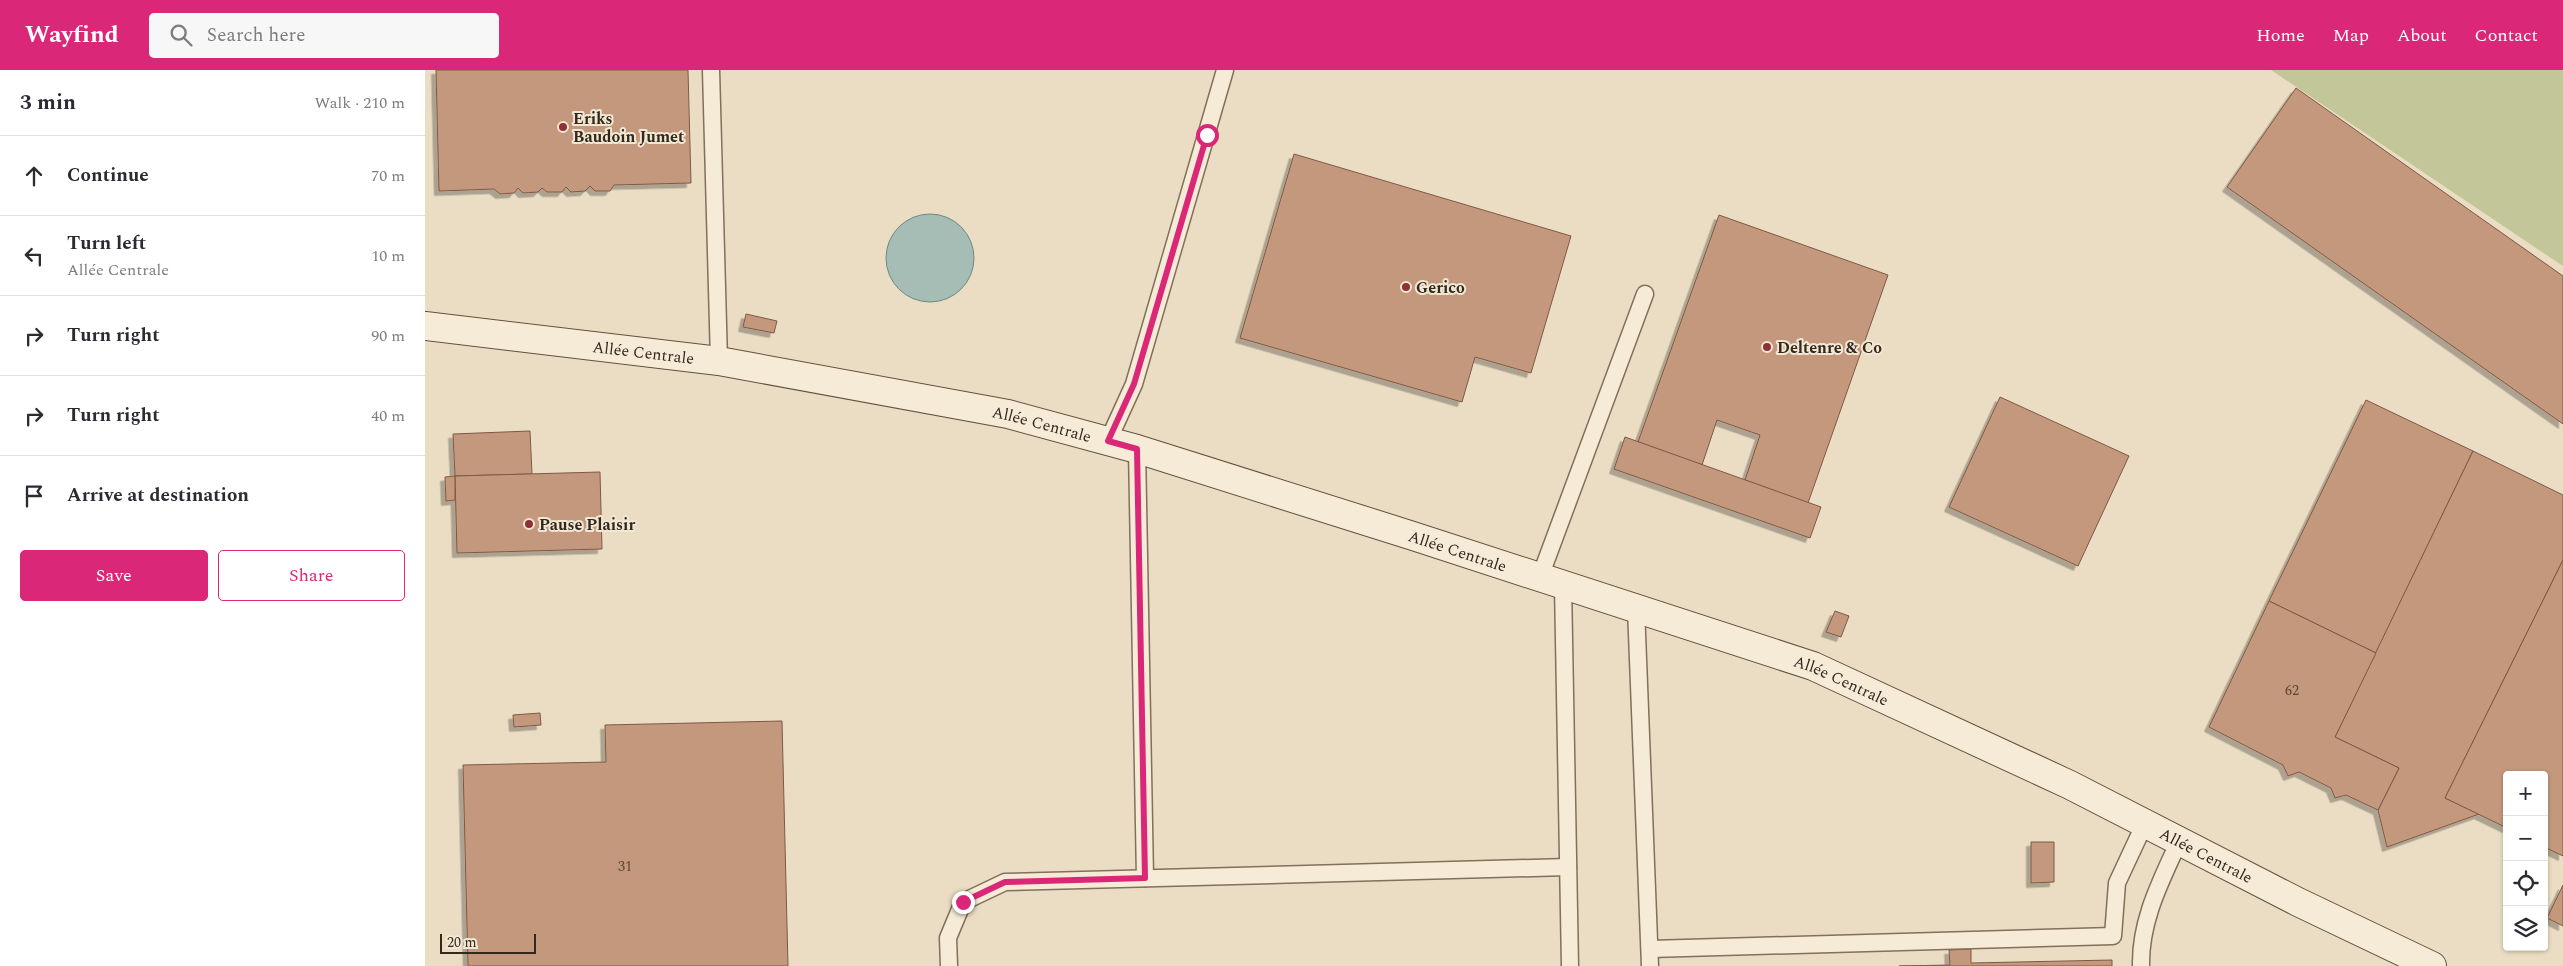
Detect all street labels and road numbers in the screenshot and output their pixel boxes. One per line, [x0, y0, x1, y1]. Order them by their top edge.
street label: Allée Centrale [591, 335, 695, 371]
street label: Allée Centrale [990, 400, 1094, 449]
street label: Allée Centrale [1405, 524, 1510, 579]
street label: Allée Centrale [1790, 649, 1892, 712]
street label: Allée Centrale [2155, 822, 2257, 890]

